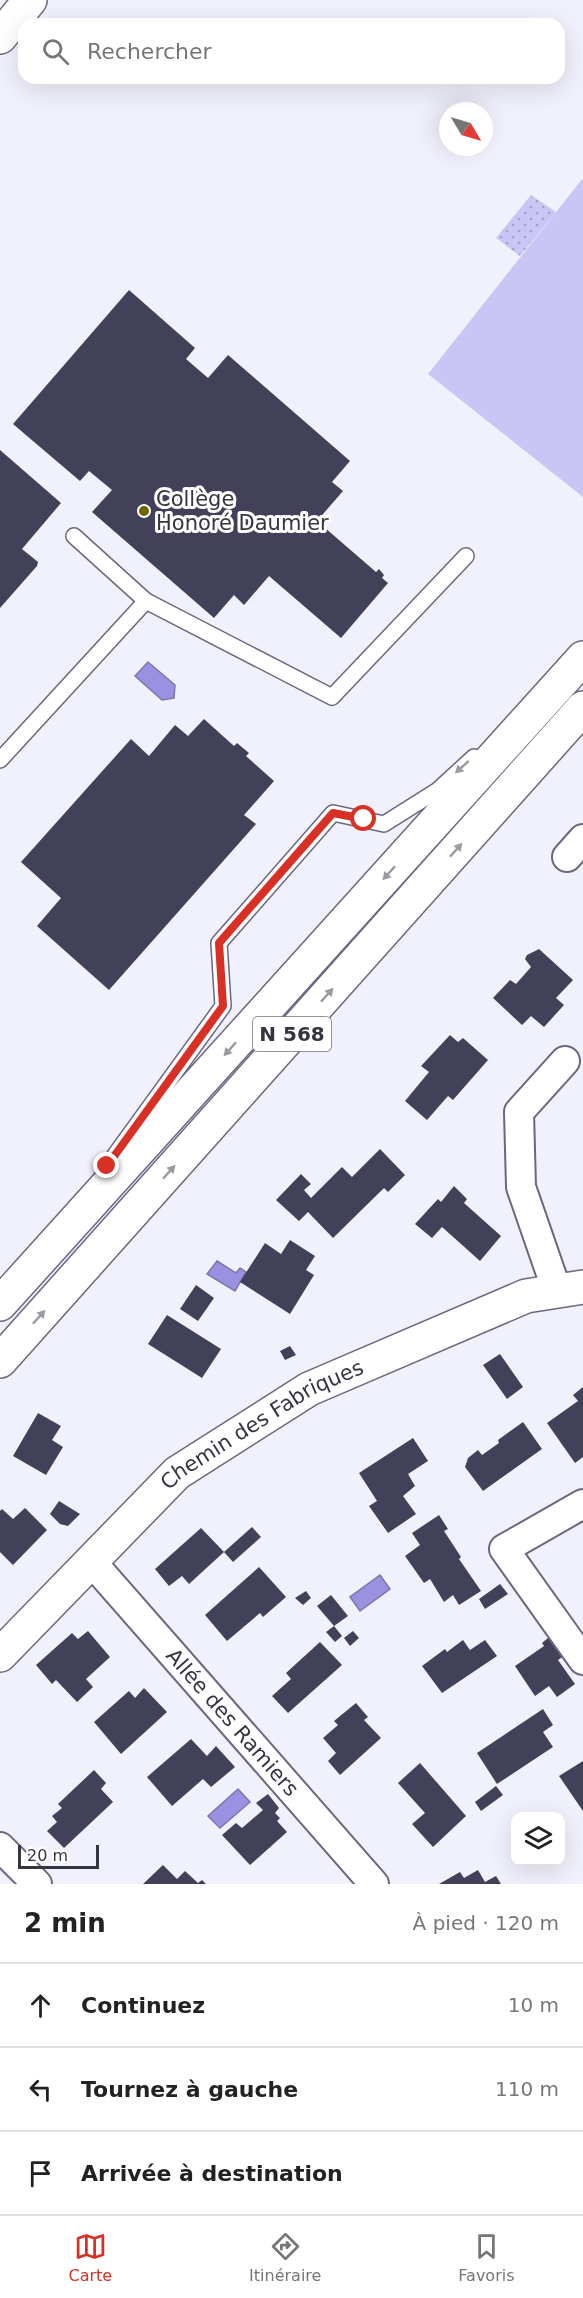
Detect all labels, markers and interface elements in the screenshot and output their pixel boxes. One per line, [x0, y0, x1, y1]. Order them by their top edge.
search box [18, 18, 565, 84]
icon: search [39, 35, 72, 68]
text: Rechercher [87, 39, 212, 64]
north arrow [439, 102, 493, 156]
place label: Collège Honoré Daumier [156, 487, 329, 535]
marker: Collège Honoré Daumier [137, 504, 151, 518]
one-way arrow [456, 760, 470, 774]
route start [350, 805, 376, 831]
one-way arrow [449, 842, 463, 857]
one-way arrow [382, 865, 396, 880]
one-way arrow [320, 988, 333, 1003]
road number: N 568 [253, 1017, 331, 1051]
one-way arrow [223, 1041, 237, 1056]
route end [93, 1152, 119, 1178]
one-way arrow [162, 1165, 175, 1180]
one-way arrow [32, 1310, 45, 1325]
street label: Chemin des Fabriques [156, 1355, 367, 1494]
street label: Allée des Ramiers [161, 1644, 303, 1801]
map controls [511, 1812, 565, 1866]
button: layers [511, 1812, 565, 1866]
scale bar [18, 1842, 99, 1870]
text: 20 m [27, 1846, 68, 1865]
text: 2 min [24, 1908, 106, 1938]
text: À pied · 120 m [413, 1911, 559, 1935]
icon: ahead [24, 1989, 57, 2022]
text: Continuez [81, 1993, 205, 2018]
text: 10 m [508, 1993, 559, 2017]
icon: left [24, 2073, 57, 2106]
text: Tournez à gauche [81, 2077, 298, 2102]
text: 110 m [495, 2077, 559, 2101]
icon: arrive [24, 2157, 57, 2190]
text: Arrivée à destination [81, 2161, 343, 2186]
tab: Carte [68, 2230, 112, 2285]
tab: Itinéraire [249, 2230, 321, 2285]
tab: Favoris [458, 2230, 515, 2285]

